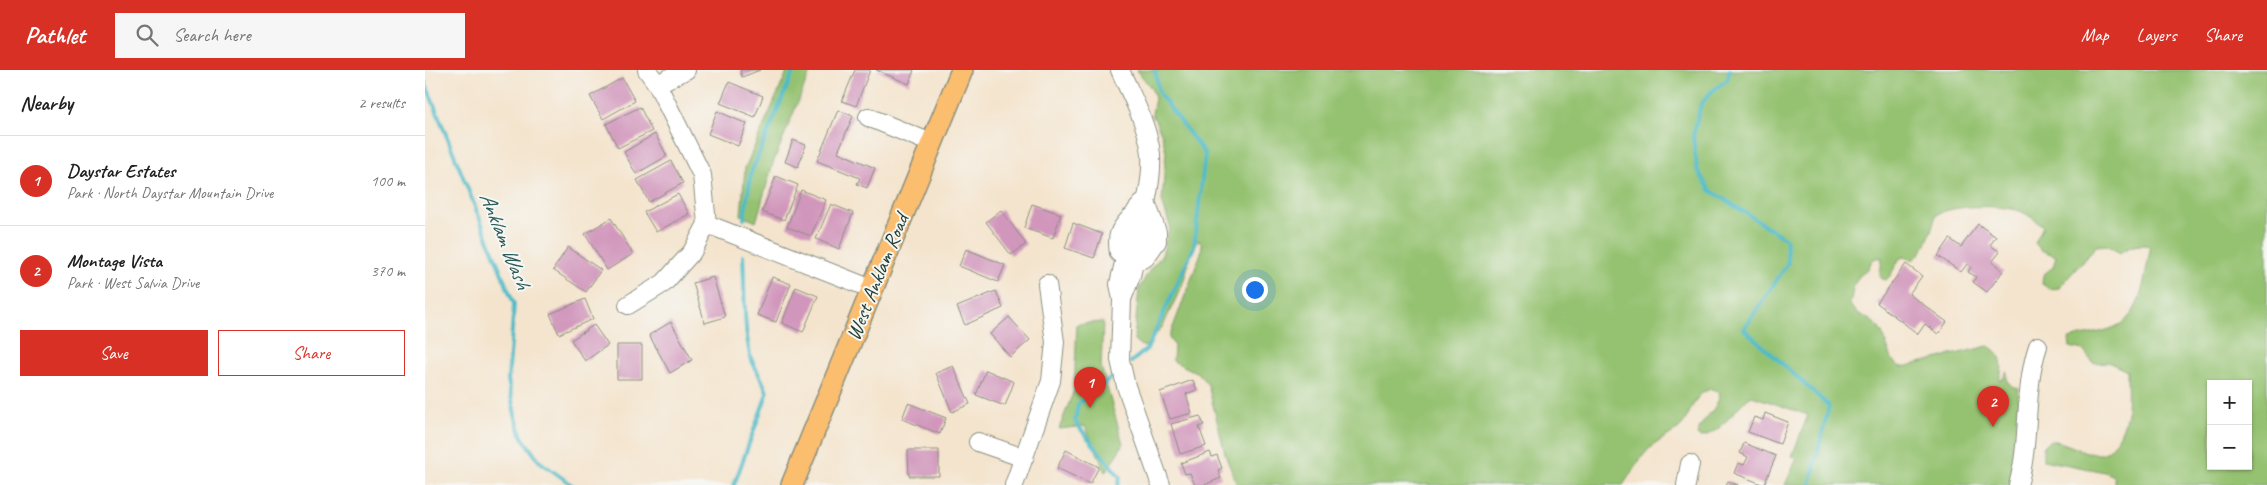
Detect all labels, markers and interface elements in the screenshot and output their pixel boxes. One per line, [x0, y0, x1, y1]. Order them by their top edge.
search box [115, 13, 465, 58]
text: Pathlet [25, 20, 85, 50]
icon: search [133, 21, 161, 49]
text: Search here [173, 23, 251, 47]
text: Map [2081, 24, 2109, 46]
text: Layers [2137, 24, 2176, 46]
text: Share [2204, 24, 2242, 46]
text: Nearby [20, 90, 73, 116]
text: 2 results [358, 93, 405, 113]
text: Daystar Estates [67, 159, 175, 183]
text: 1 [32, 171, 40, 191]
text: 100 m [371, 171, 405, 191]
text: Park · North Daystar Mountain Drive [67, 183, 273, 203]
water label: Anklam Wash [473, 188, 538, 295]
street label: West Anklam Road [840, 207, 916, 344]
text: Montage Vista [67, 249, 162, 273]
text: 2 [32, 261, 40, 281]
text: 370 m [371, 261, 405, 281]
text: Park · West Salvia Drive [67, 273, 199, 293]
your location [1242, 277, 1268, 303]
button: Save [20, 330, 208, 376]
button: Share [218, 330, 405, 376]
pin: 1 [1074, 367, 1106, 408]
map controls [2207, 380, 2252, 470]
button: + [2207, 380, 2252, 425]
pin: 2 [1977, 386, 2009, 427]
button: − [2207, 425, 2252, 470]

